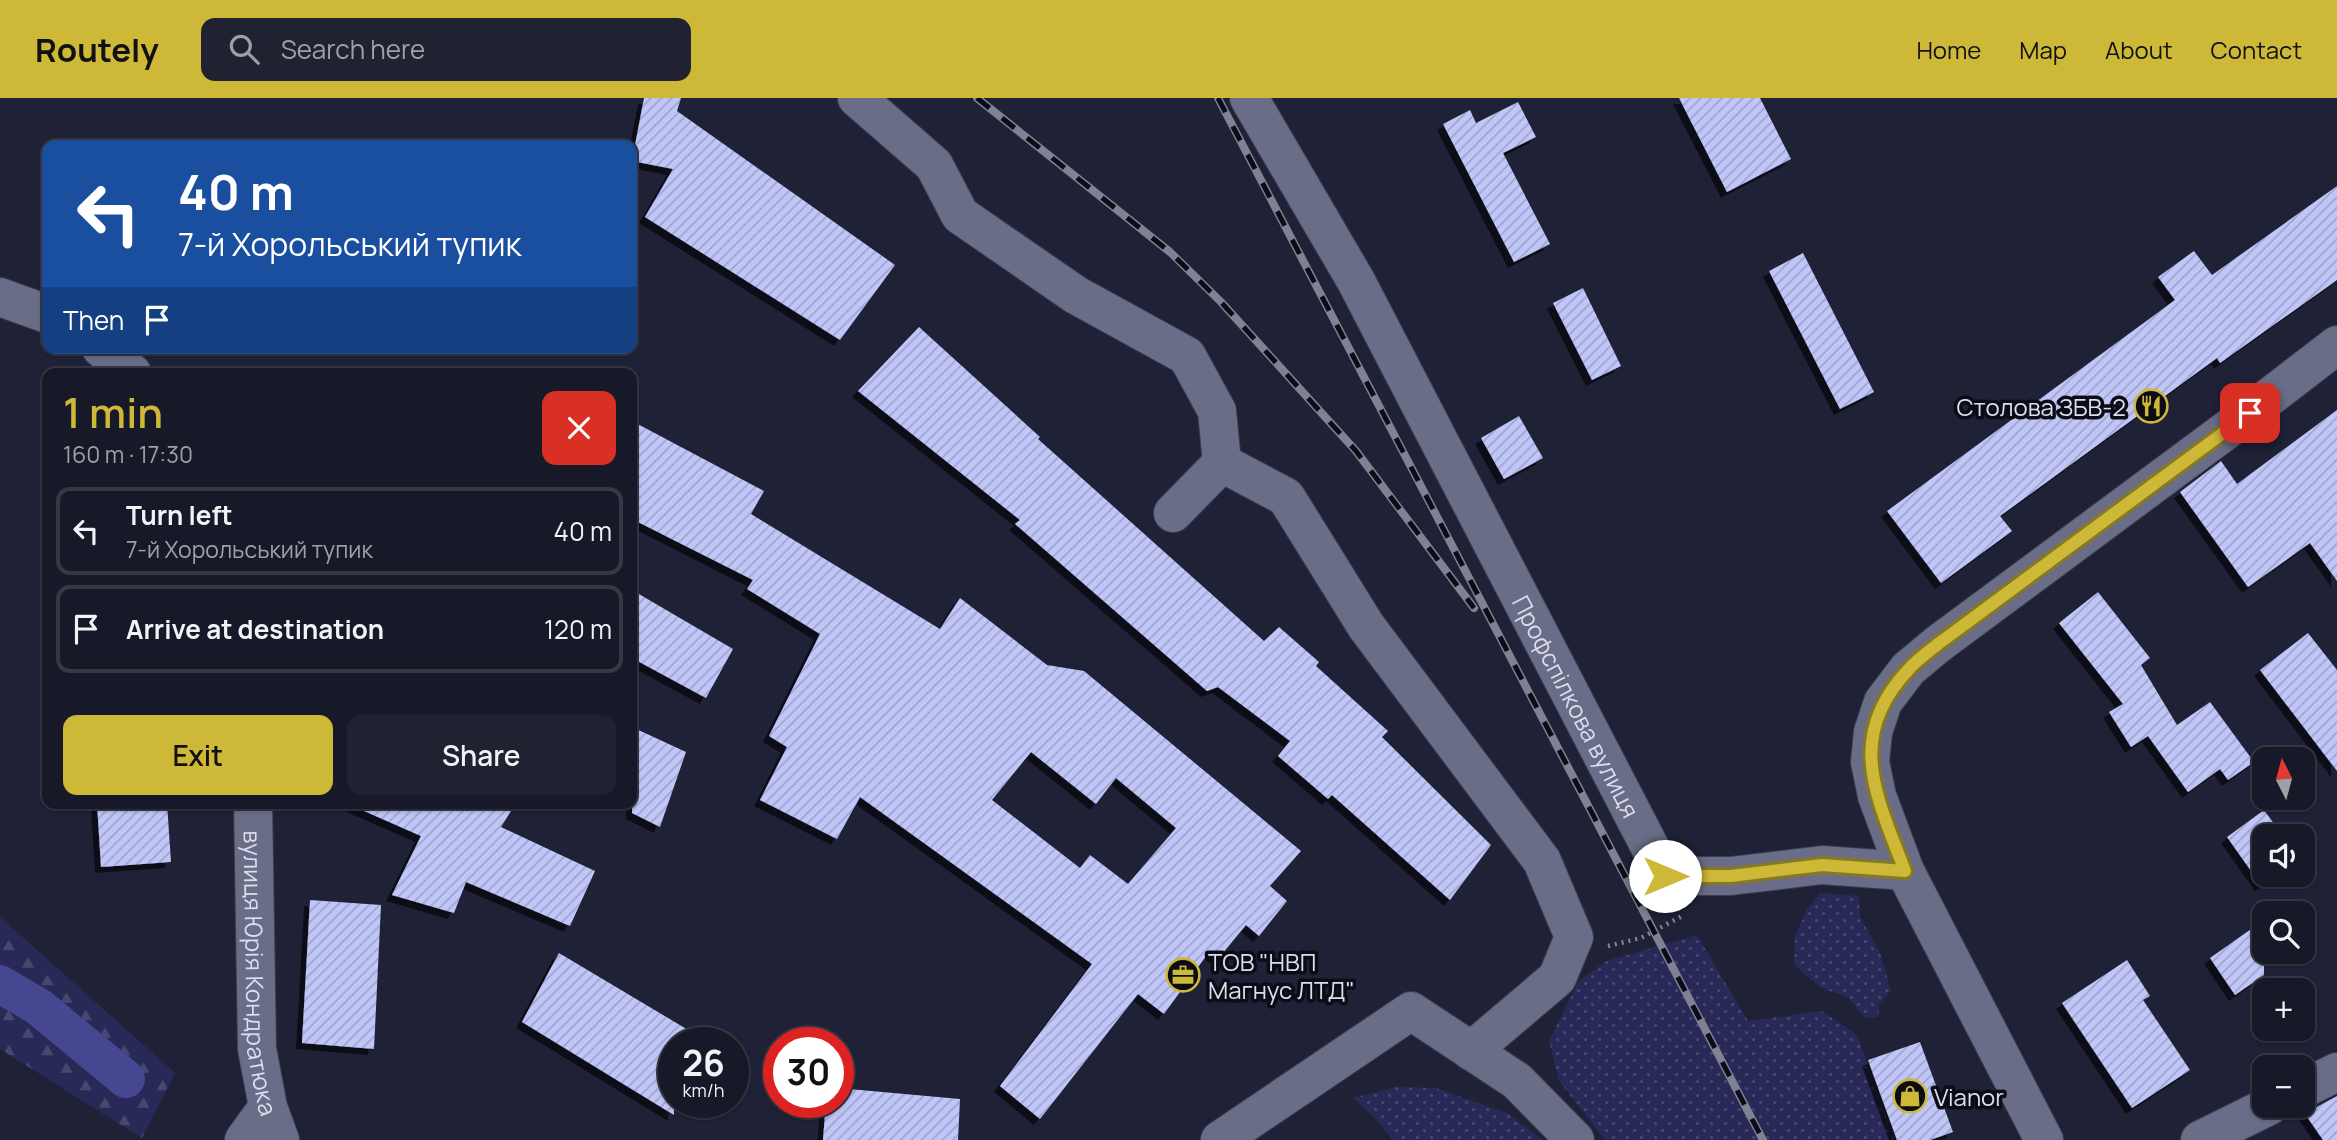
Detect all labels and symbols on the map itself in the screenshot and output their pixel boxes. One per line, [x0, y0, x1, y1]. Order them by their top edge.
pin [2220, 383, 2280, 443]
restaurant icon: Столова ЗБВ-2 [2132, 387, 2170, 425]
place label: Столова ЗБВ-2 [1956, 390, 2126, 423]
street label: Профспілкова вулиця [1505, 589, 1648, 823]
north arrow [2252, 747, 2315, 810]
street label: вулиця Юрія Кондратюка [237, 830, 286, 1120]
position arrow [1628, 839, 1702, 913]
place label: ТОВ "НВП Магнус ЛТД" [1208, 945, 1355, 1006]
office icon: ТОВ "НВП Магнус ЛТД" [1164, 956, 1202, 994]
speed limit sign: 30 [763, 1027, 854, 1118]
shop icon: Vianor [1891, 1077, 1929, 1115]
place label: Vianor [1934, 1080, 2004, 1113]

